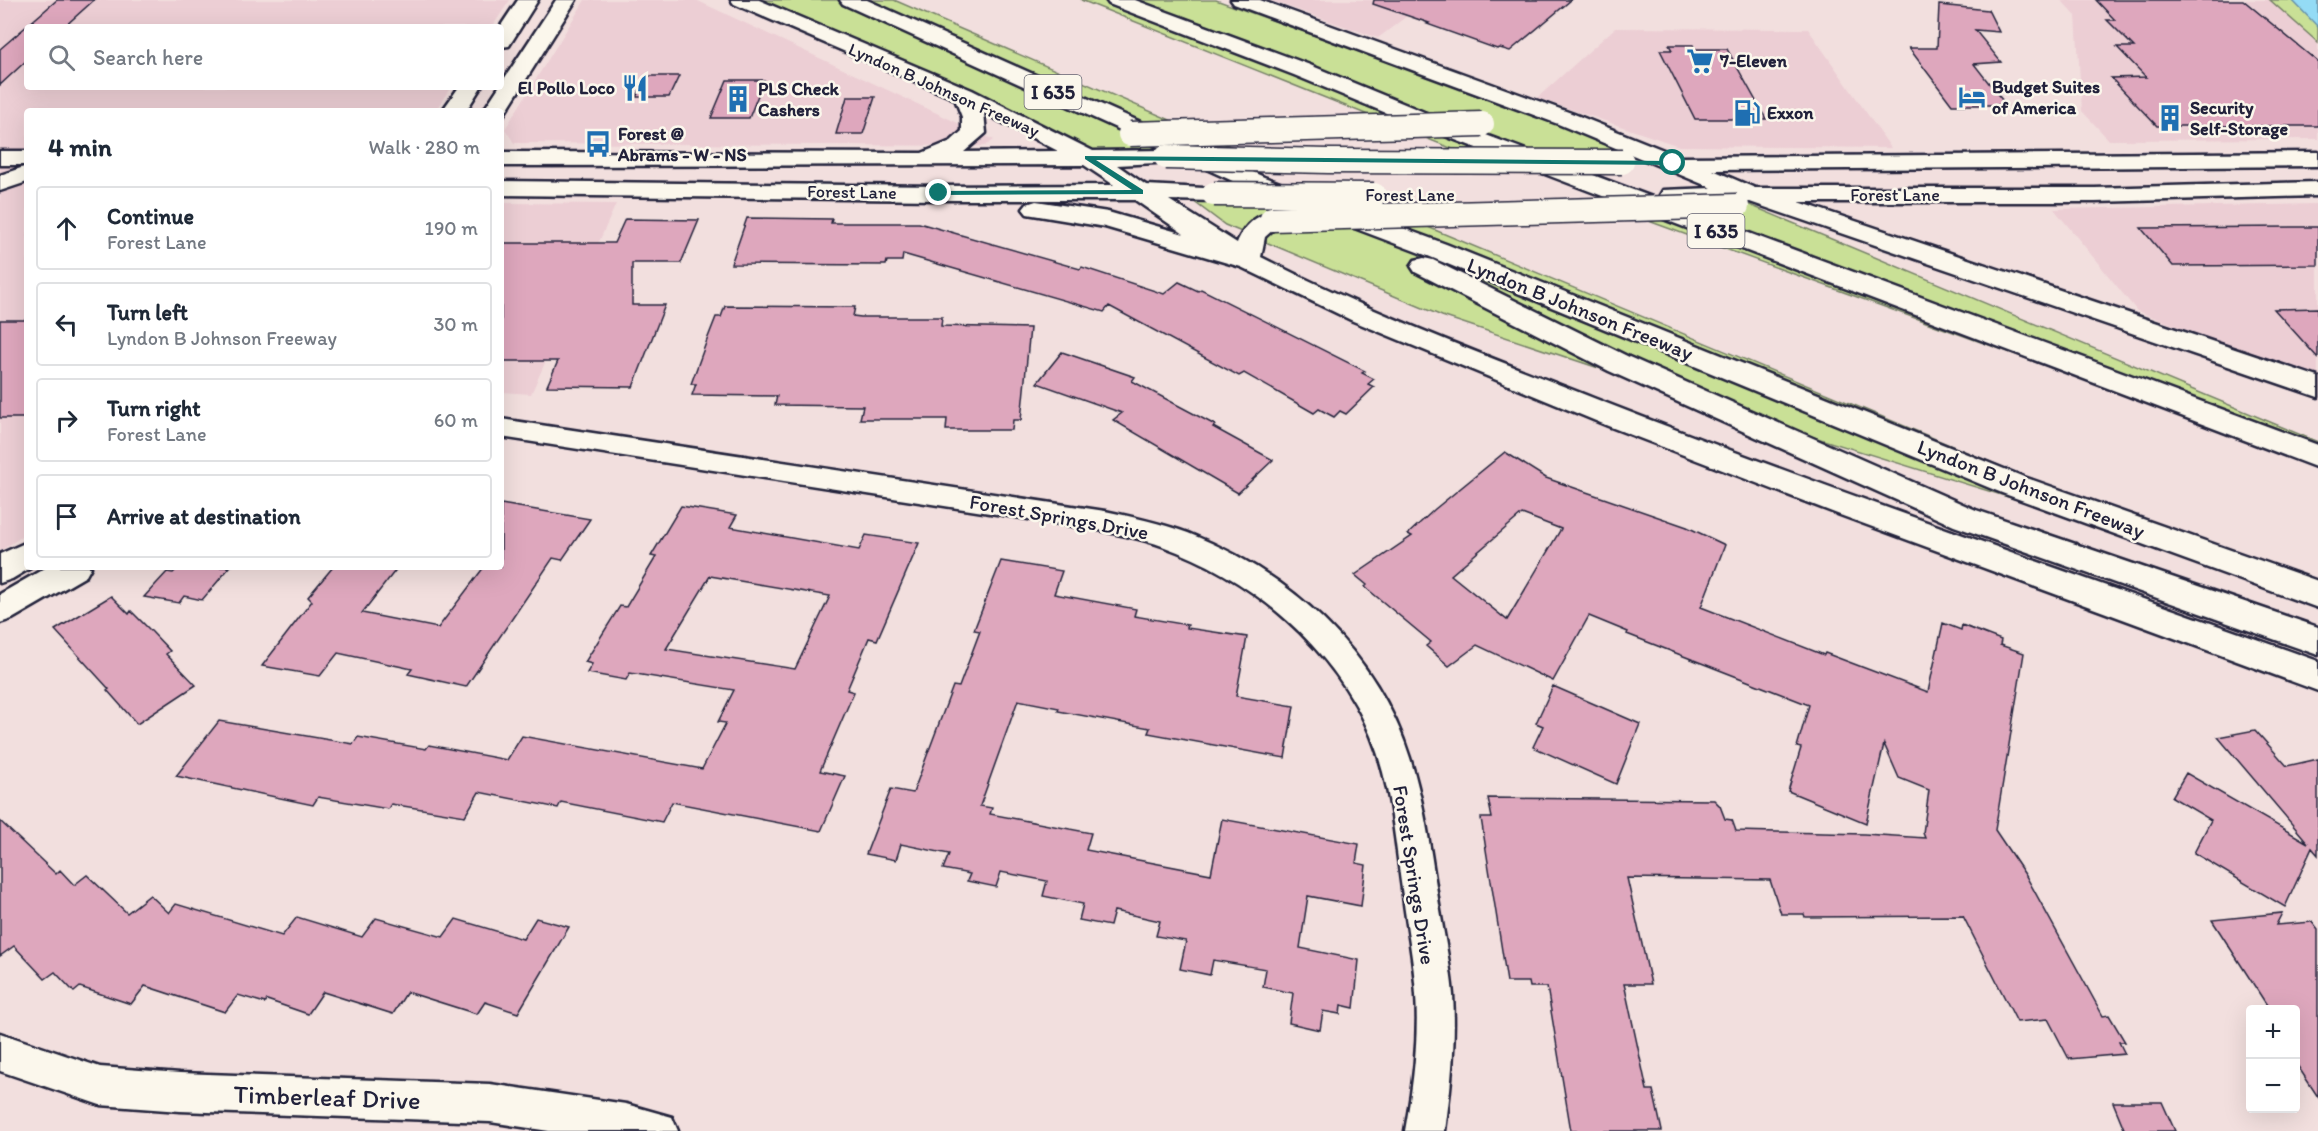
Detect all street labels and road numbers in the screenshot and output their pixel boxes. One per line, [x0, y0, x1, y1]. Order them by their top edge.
street label: Lyndon B Johnson Freeway [845, 38, 1043, 142]
road number: I 635 [1024, 75, 1082, 109]
street label: Forest Lane [807, 180, 897, 204]
street label: Forest Lane [1365, 184, 1455, 206]
street label: Forest Lane [1850, 184, 1940, 206]
road number: I 635 [1688, 214, 1744, 248]
street label: Lyndon B Johnson Freeway [1464, 252, 1697, 365]
street label: Lyndon B Johnson Freeway [1914, 434, 2148, 544]
street label: Forest Springs Drive [968, 488, 1151, 545]
street label: Forest Springs Drive [1388, 783, 1441, 966]
street label: Timberleaf Drive [233, 1078, 421, 1116]

